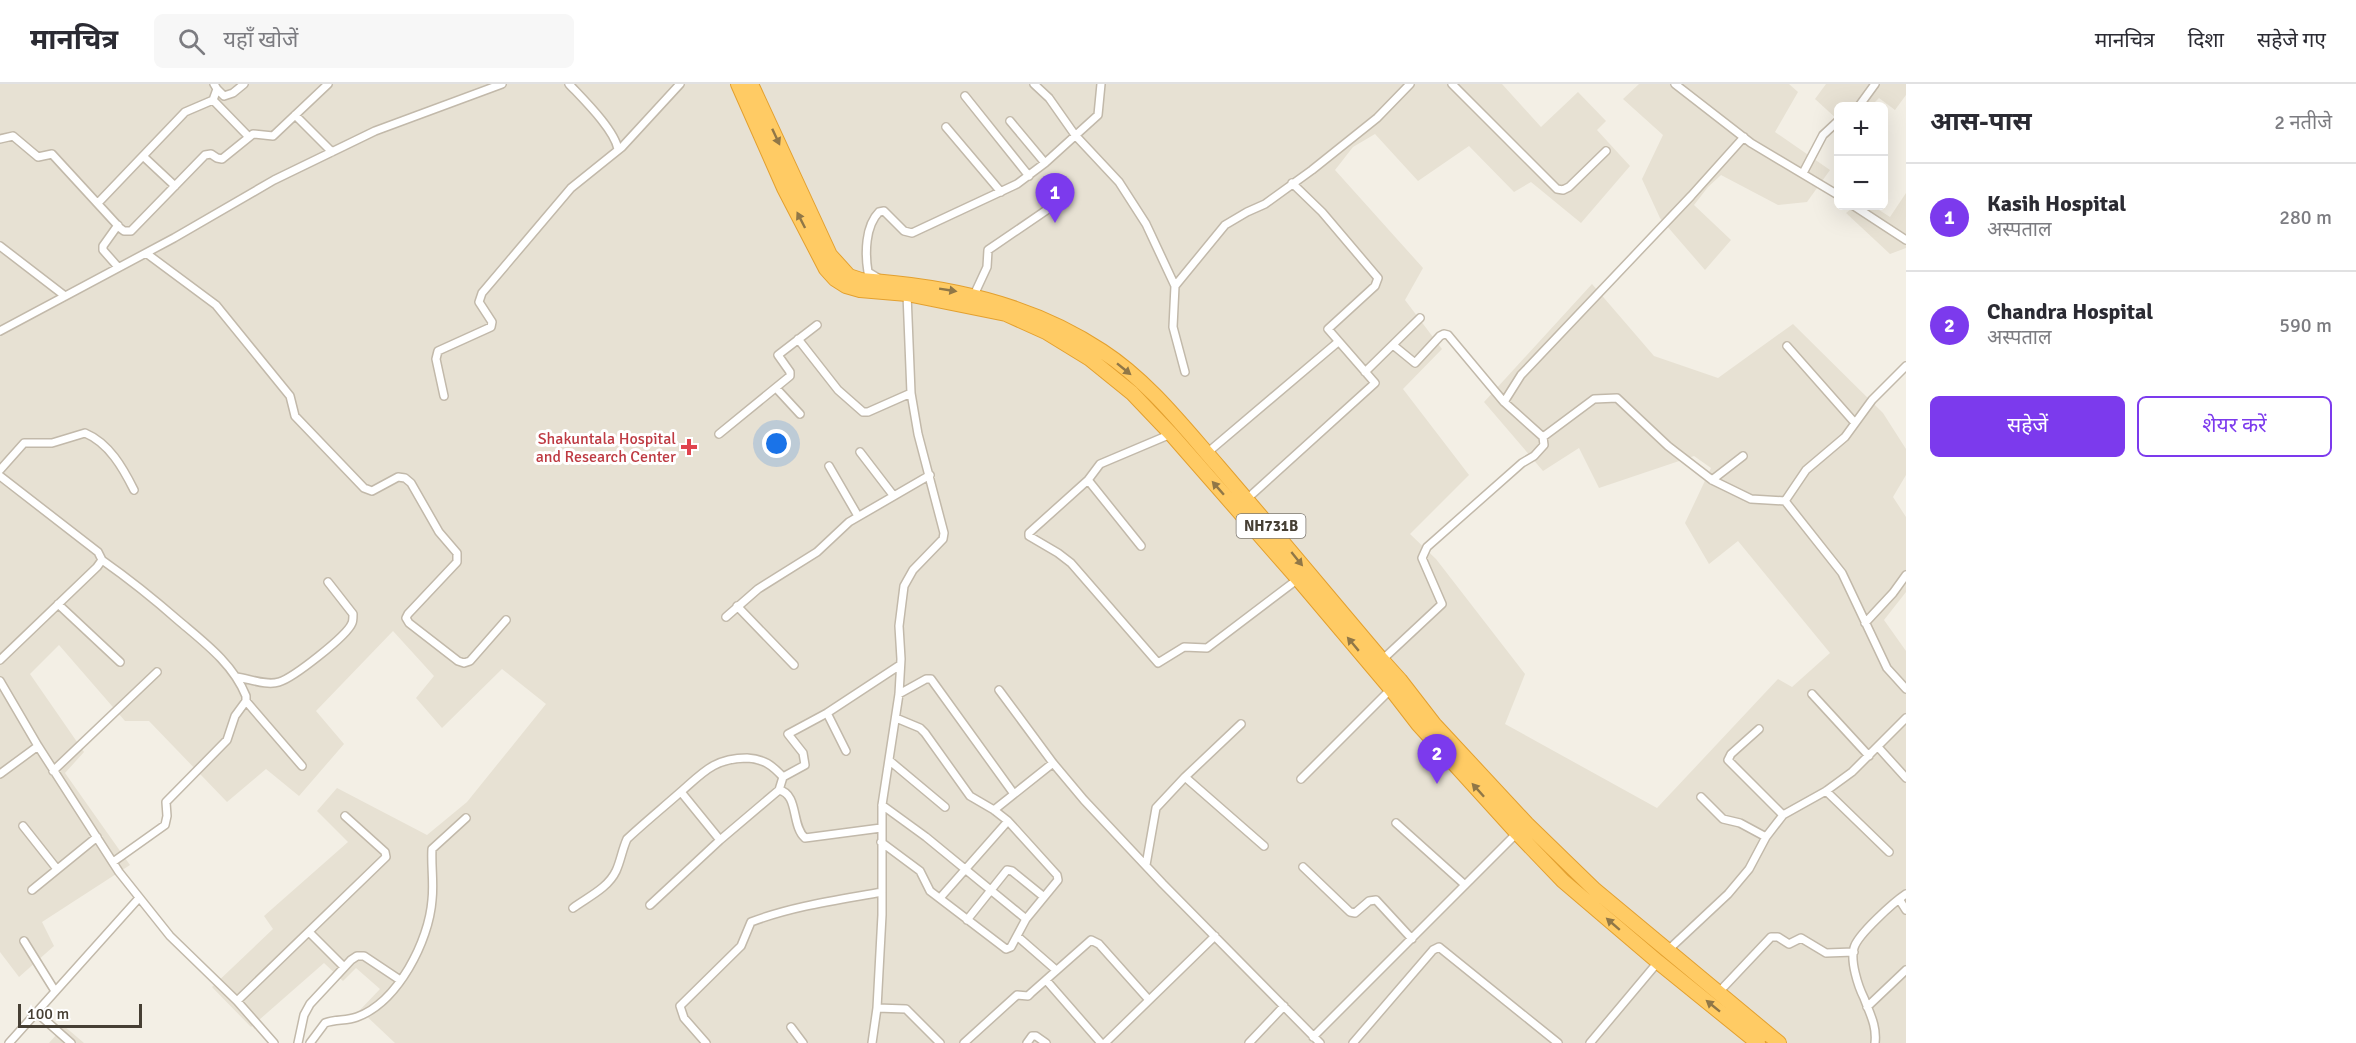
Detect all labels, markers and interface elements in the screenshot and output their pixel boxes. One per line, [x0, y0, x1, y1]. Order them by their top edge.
search box [154, 14, 574, 68]
text: मानचित्र [30, 23, 118, 57]
icon: search [175, 25, 208, 58]
text: यहाँ खोजें [223, 26, 298, 53]
text: मानचित्र [2095, 27, 2155, 53]
text: दिशा [2188, 27, 2224, 53]
text: सहेजे गए [2257, 27, 2326, 53]
map controls [1834, 102, 1888, 210]
button: + [1834, 102, 1888, 156]
text: आस-पास [1930, 106, 2032, 138]
text: 2 नतीजे [2274, 110, 2332, 135]
one-way arrow [772, 128, 781, 145]
button: − [1834, 156, 1888, 210]
pin: 1 [1036, 174, 1074, 223]
text: Kasih Hospital [1987, 190, 2126, 217]
text: 1 [1944, 205, 1955, 230]
text: 280 m [2279, 205, 2332, 230]
one-way arrow [796, 212, 806, 229]
text: अस्पताल [1987, 217, 2052, 242]
one-way arrow [938, 286, 957, 295]
text: Chandra Hospital [1987, 298, 2153, 325]
text: 2 [1944, 313, 1955, 338]
text: 590 m [2279, 313, 2332, 338]
text: अस्पताल [1987, 325, 2052, 350]
one-way arrow [1116, 362, 1132, 375]
button: सहेजें [1930, 396, 2125, 457]
button: शेयर करें [2137, 396, 2332, 457]
place label: Shakuntala Hospital and Research Center [536, 429, 676, 467]
your location [762, 429, 791, 458]
marker: Shakuntala Hospital and Research Center [680, 438, 698, 456]
one-way arrow [1211, 480, 1225, 495]
road number: NH731B [1236, 514, 1306, 538]
one-way arrow [1291, 551, 1304, 567]
one-way arrow [1347, 636, 1360, 652]
pin: 2 [1418, 734, 1456, 784]
one-way arrow [1472, 783, 1485, 798]
one-way arrow [1606, 918, 1621, 931]
scale bar [18, 1001, 142, 1028]
one-way arrow [1705, 1001, 1720, 1013]
text: 100 m [27, 1004, 69, 1024]

